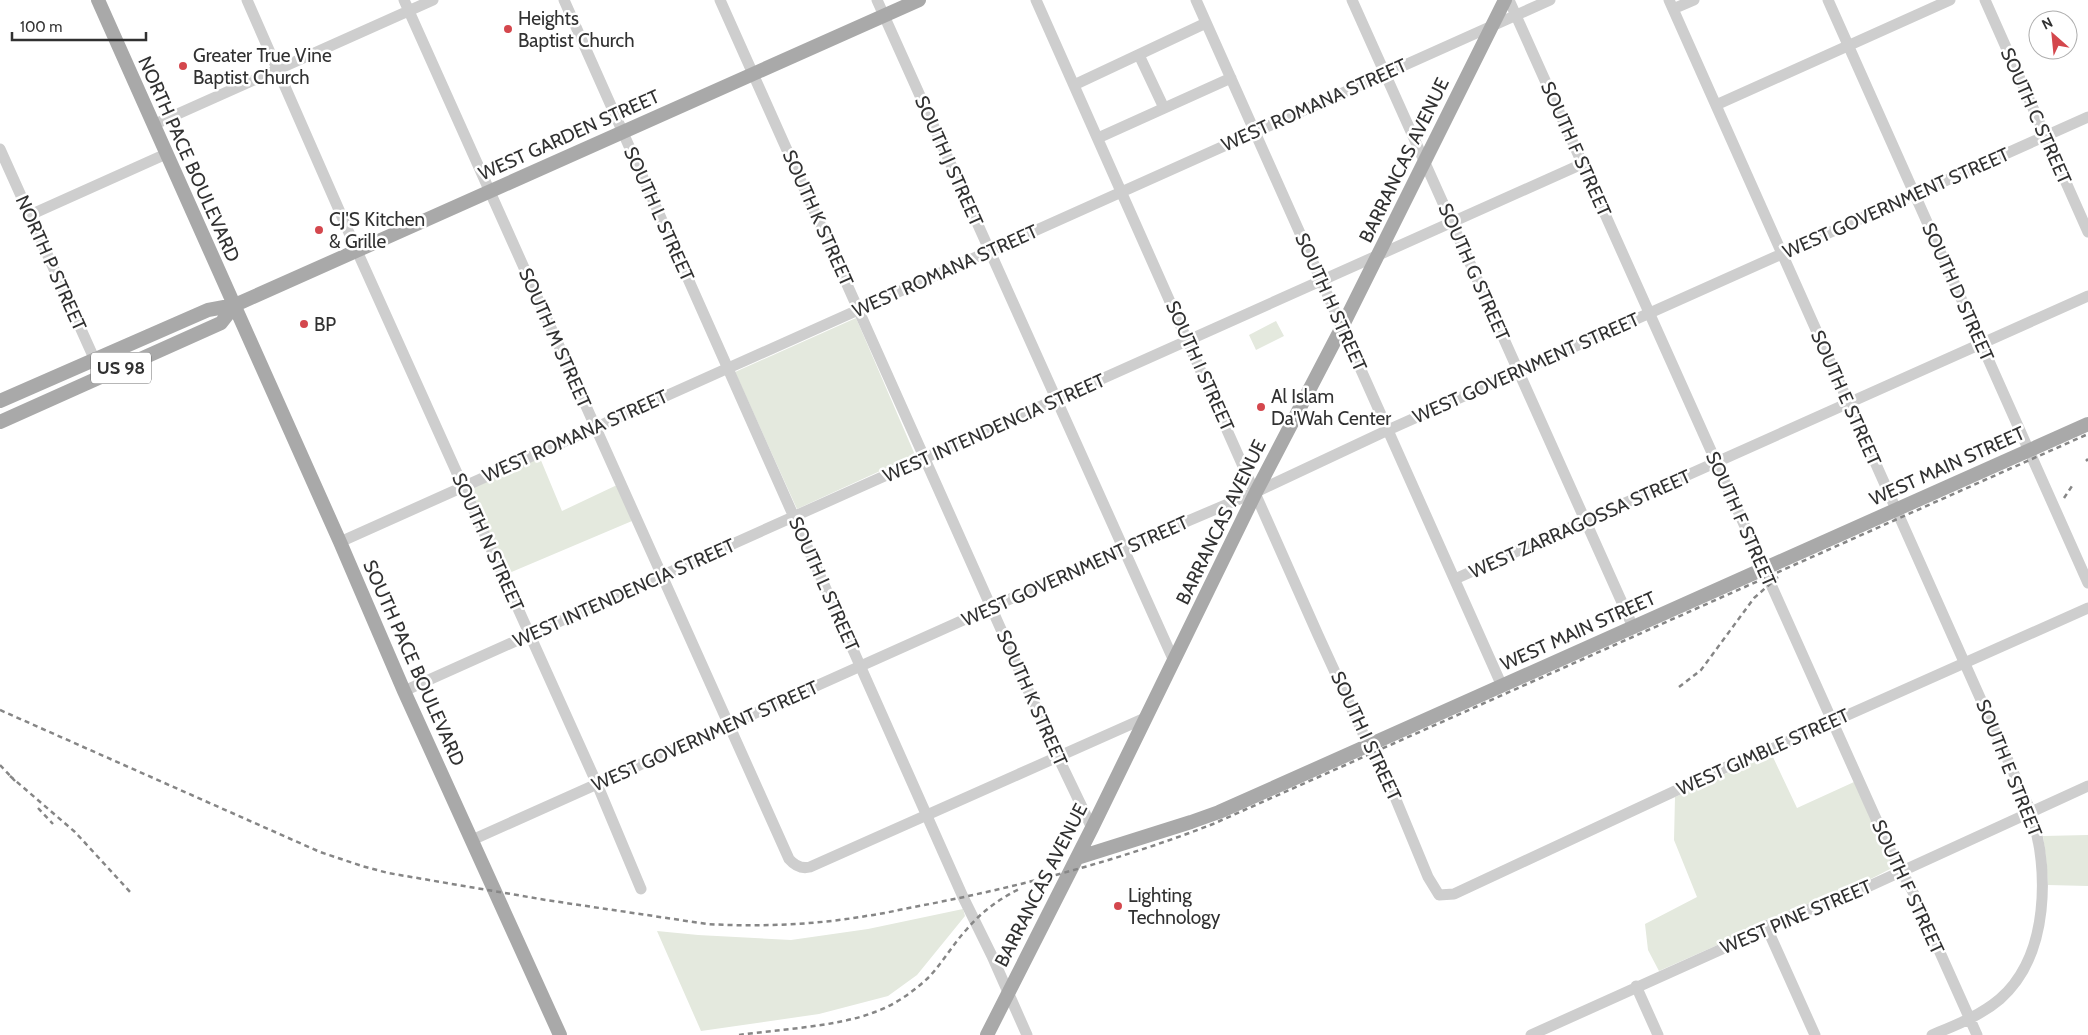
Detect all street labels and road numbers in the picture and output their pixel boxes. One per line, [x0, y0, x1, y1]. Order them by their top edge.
street label: SOUTH C STREET [1996, 44, 2076, 188]
street label: NORTH PACE BOULEVARD [133, 53, 245, 265]
street label: WEST ROMANA STREET [1218, 54, 1410, 156]
street label: BARRANCAS AVENUE [1354, 74, 1454, 246]
street label: SOUTH F STREET [1536, 78, 1616, 220]
street label: WEST GARDEN STREET [475, 85, 663, 185]
street label: SOUTH J STREET [910, 92, 988, 230]
street label: SOUTH L STREET [619, 143, 699, 285]
street label: WEST GOVERNMENT STREET [1779, 143, 2013, 263]
street label: SOUTH K STREET [778, 147, 858, 289]
street label: NORTH P STREET [11, 192, 91, 334]
street label: SOUTH G STREET [1433, 200, 1515, 344]
street label: SOUTH D STREET [1917, 219, 1999, 365]
street label: WEST ROMANA STREET [849, 220, 1041, 322]
street label: SOUTH H STREET [1290, 229, 1372, 375]
street label: SOUTH M STREET [514, 264, 596, 412]
street label: SOUTH I STREET [1161, 297, 1239, 435]
street label: WEST GOVERNMENT STREET [1409, 308, 1643, 428]
street label: SOUTH E STREET [1806, 327, 1886, 469]
road number: US 98 [91, 352, 151, 383]
street label: WEST INTENDENCIA STREET [880, 369, 1108, 487]
street label: WEST ROMANA STREET [479, 385, 671, 487]
street label: WEST MAIN STREET [1866, 421, 2028, 511]
street label: BARRANCAS AVENUE [1171, 436, 1271, 608]
street label: SOUTH F STREET [1701, 448, 1781, 590]
street label: WEST ZARRAGOSSA STREET [1466, 465, 1694, 583]
street label: SOUTH N STREET [447, 469, 529, 615]
street label: WEST GOVERNMENT STREET [958, 511, 1192, 631]
street label: SOUTH L STREET [784, 513, 864, 655]
street label: WEST INTENDENCIA STREET [510, 534, 738, 652]
street label: SOUTH PACE BOULEVARD [358, 557, 470, 770]
street label: WEST MAIN STREET [1497, 586, 1659, 676]
street label: SOUTH K STREET [992, 627, 1072, 769]
street label: SOUTH I STREET [1326, 668, 1406, 804]
street label: WEST GOVERNMENT STREET [588, 676, 822, 796]
street label: SOUTH E STREET [1971, 696, 2047, 840]
street label: WEST GIMBLE STREET [1673, 704, 1853, 800]
street label: BARRANCAS AVENUE [990, 799, 1092, 971]
street label: SOUTH F STREET [1867, 816, 1949, 958]
street label: WEST PINE STREET [1717, 875, 1875, 959]

